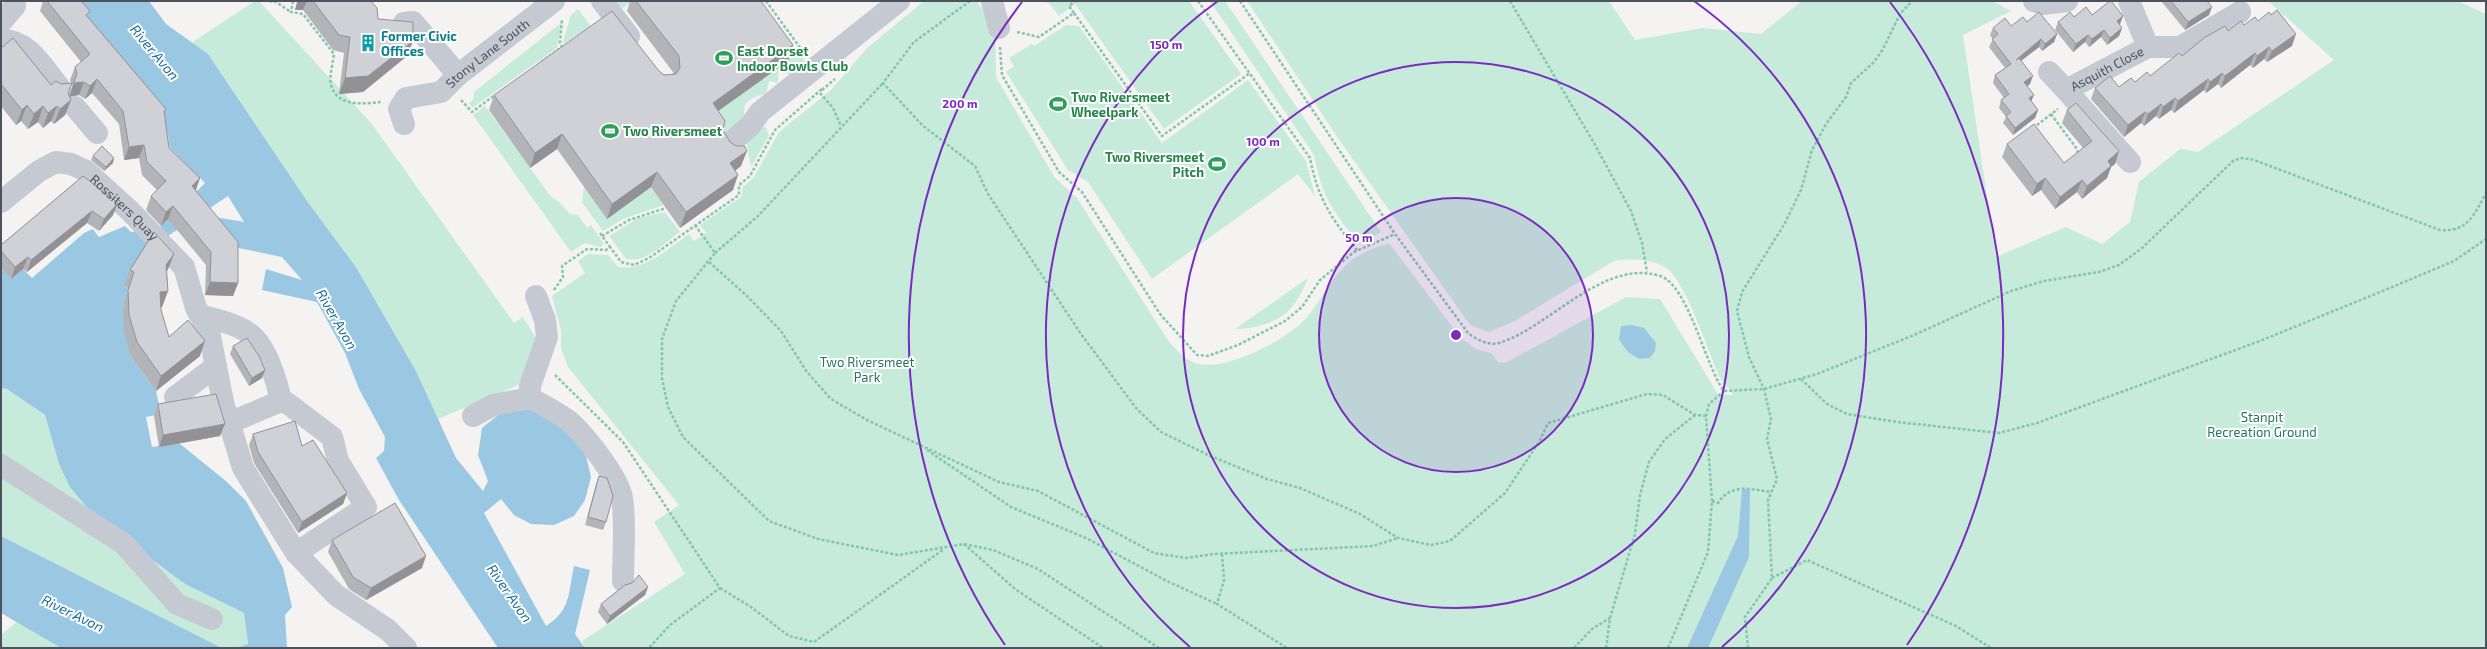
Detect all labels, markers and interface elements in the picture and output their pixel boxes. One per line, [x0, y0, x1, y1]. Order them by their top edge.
street label: Stony Lane South [442, 15, 532, 91]
water label: River Avon [127, 21, 183, 83]
place label: Former Civic Offices [381, 28, 457, 59]
building icon: Former Civic Offices [358, 33, 378, 53]
text: 150 m [1150, 37, 1182, 51]
place label: East Dorset Indoor Bowls Club [737, 43, 848, 74]
street label: Asquith Close [2068, 43, 2146, 94]
sports icon: East Dorset Indoor Bowls Club [714, 48, 734, 68]
place label: Two Riversmeet Wheelpark [1071, 89, 1171, 120]
sports icon: Two Riversmeet Wheelpark [1048, 94, 1068, 114]
text: 200 m [942, 96, 978, 110]
sports icon: Two Riversmeet [600, 121, 620, 141]
place label: Two Riversmeet [623, 123, 723, 139]
text: 100 m [1246, 134, 1280, 148]
place label: Two Riversmeet Pitch [1105, 149, 1205, 180]
sports icon: Two Riversmeet Pitch [1207, 154, 1227, 174]
street label: Rossiters Quay [87, 171, 162, 244]
text: 50 m [1345, 230, 1373, 244]
water label: River Avon [313, 286, 361, 352]
centre of rings [1449, 328, 1463, 342]
park label: Two Riversmeet Park [820, 354, 914, 385]
park label: Stanpit Recreation Ground [2207, 409, 2317, 440]
water label: River Avon [484, 561, 536, 625]
water label: River Avon [39, 591, 107, 635]

